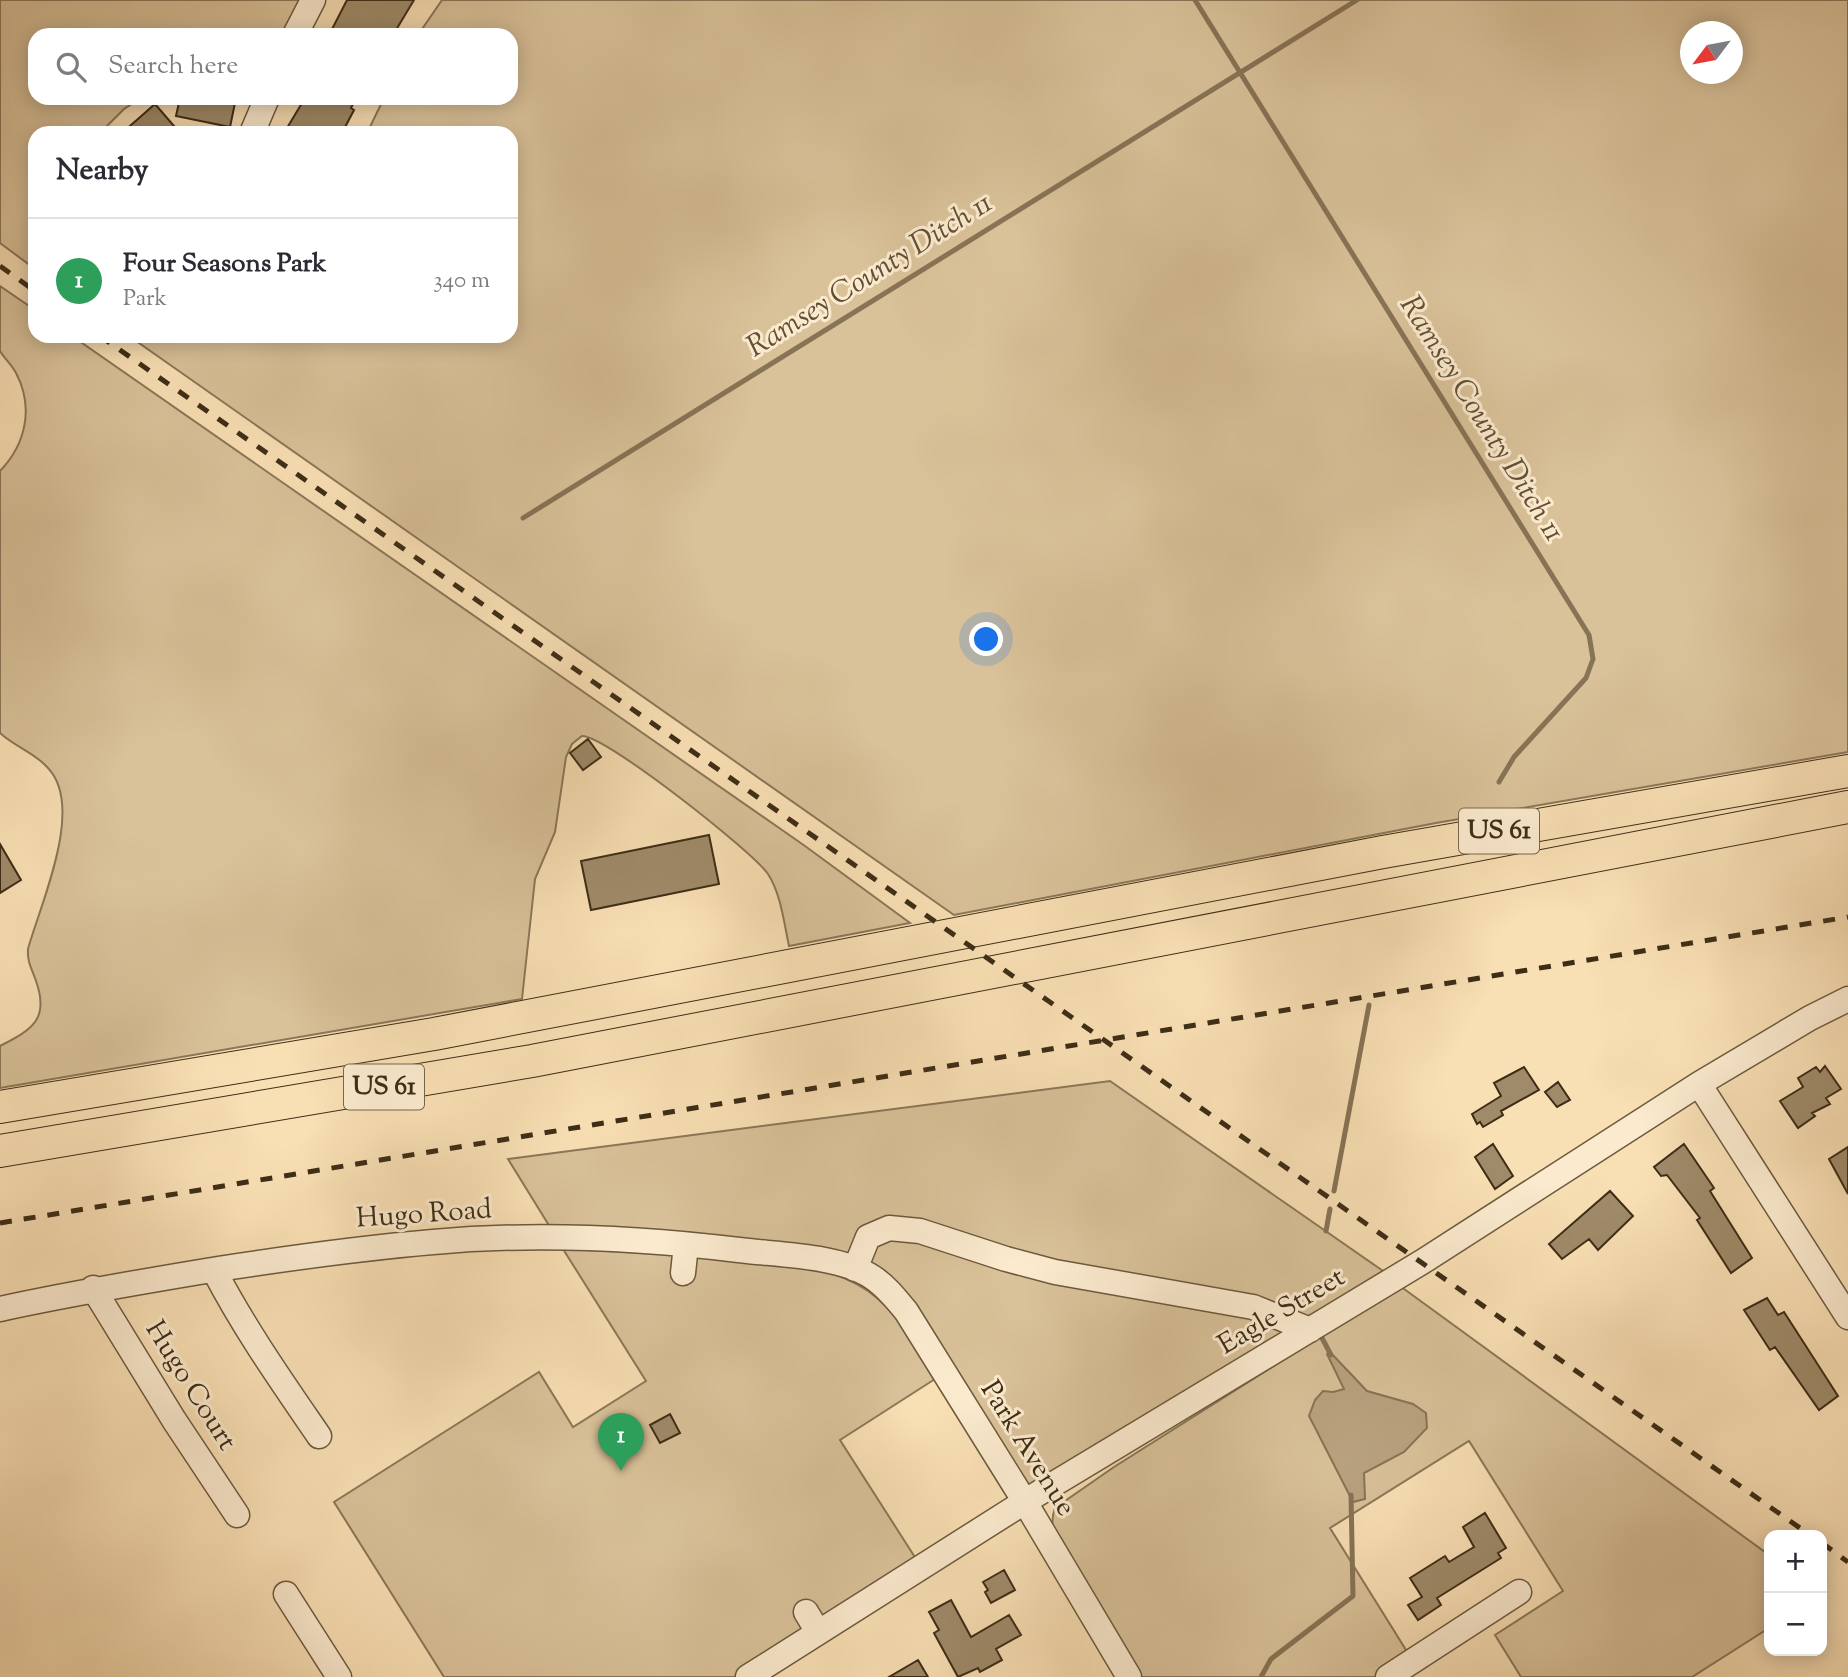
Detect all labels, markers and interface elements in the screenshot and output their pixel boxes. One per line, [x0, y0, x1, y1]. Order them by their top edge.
north arrow [1680, 21, 1743, 84]
search box [28, 28, 518, 105]
icon: search [52, 48, 90, 86]
text: Search here [108, 48, 238, 85]
text: Nearby [56, 150, 148, 193]
water label: Ramsey County Ditch 11 [739, 183, 1001, 369]
text: Four Seasons Park [123, 246, 326, 283]
text: 1 [75, 265, 83, 298]
text: 340 m [433, 265, 490, 298]
text: Park [123, 283, 167, 316]
water label: Ramsey County Ditch 11 [1388, 288, 1574, 550]
your location [969, 622, 1003, 656]
road number: US 61 [1459, 808, 1539, 853]
road number: US 61 [344, 1064, 424, 1110]
street label: Hugo Road [355, 1190, 493, 1240]
street label: Eagle Street [1211, 1258, 1353, 1366]
street label: Hugo Court [134, 1313, 246, 1459]
street label: Park Avenue [969, 1373, 1085, 1525]
pin: 1 [598, 1413, 644, 1471]
map controls [1764, 1530, 1827, 1656]
button: + [1764, 1530, 1827, 1593]
button: − [1764, 1593, 1827, 1656]

